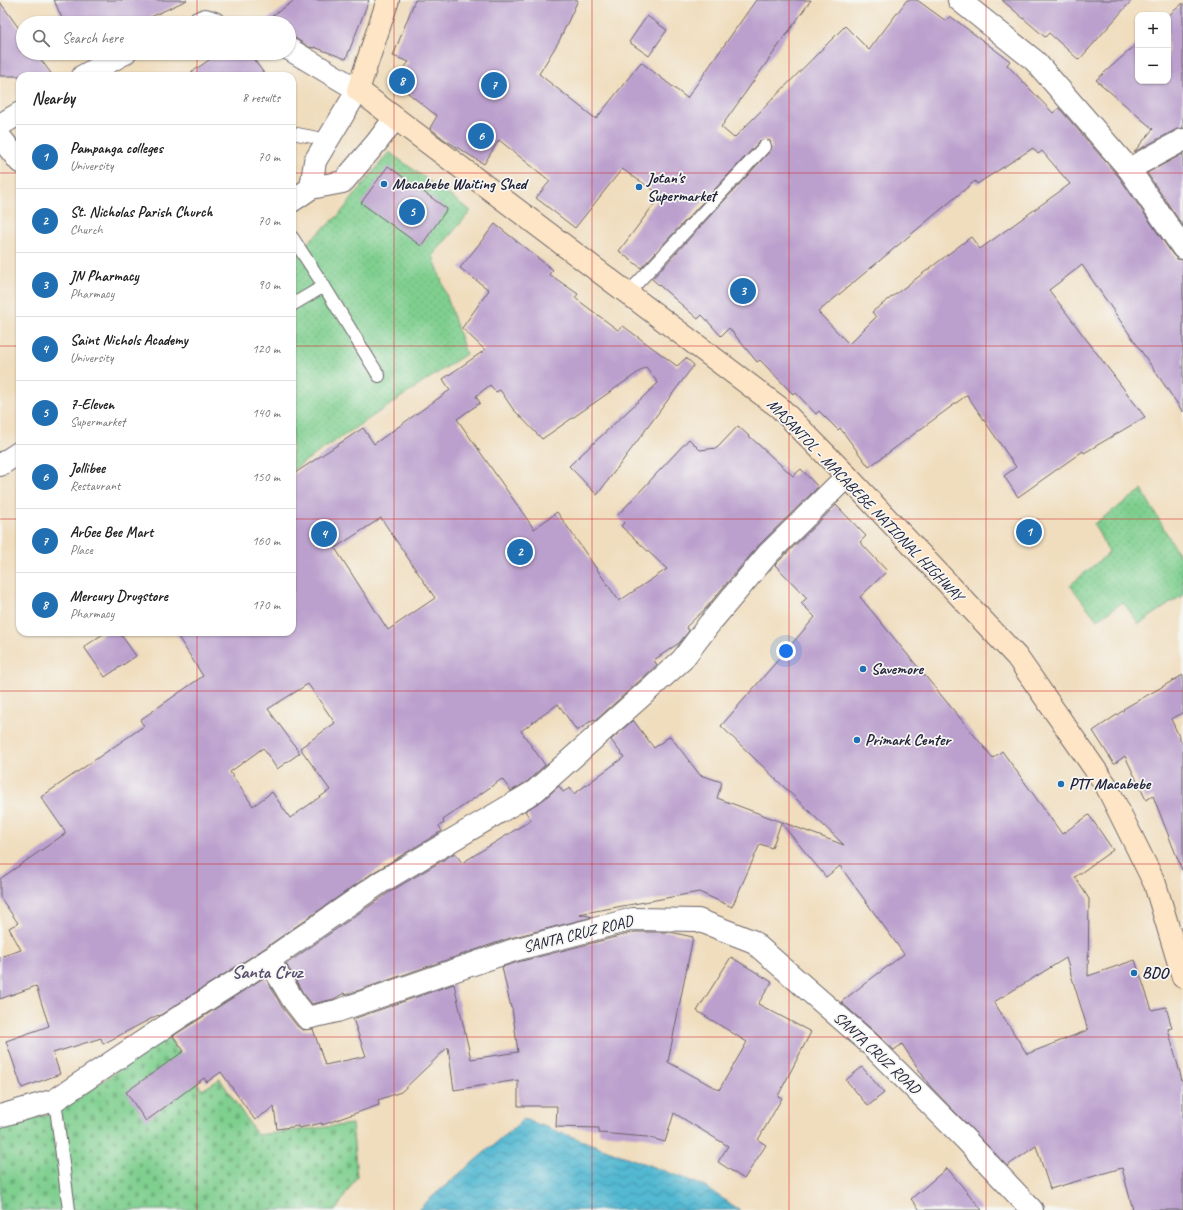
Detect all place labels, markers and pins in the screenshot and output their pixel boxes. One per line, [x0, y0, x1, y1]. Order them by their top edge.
pin: 8 [389, 66, 415, 96]
pin: 7 [481, 70, 507, 100]
pin: 6 [468, 121, 494, 151]
place label: Jotan's Supermarket [646, 168, 719, 206]
place label: Macabebe Waiting Shed [392, 174, 529, 194]
marker: Macabebe Waiting Shed [379, 179, 389, 189]
marker: Jotan's Supermarket [634, 182, 644, 192]
pin: 5 [399, 197, 425, 227]
pin: 3 [730, 276, 756, 306]
pin: 1 [1016, 517, 1042, 547]
pin: 4 [311, 519, 337, 549]
pin: 2 [507, 537, 533, 567]
place label: Savemore [871, 659, 925, 679]
marker: Savemore [858, 664, 868, 674]
place label: Primark Center [865, 730, 952, 750]
marker: Primark Center [852, 735, 862, 745]
place label: PTT Macabebe [1069, 774, 1152, 794]
marker: PTT Macabebe [1056, 779, 1066, 789]
place label: BDO [1142, 963, 1170, 983]
marker: BDO [1129, 968, 1139, 978]

